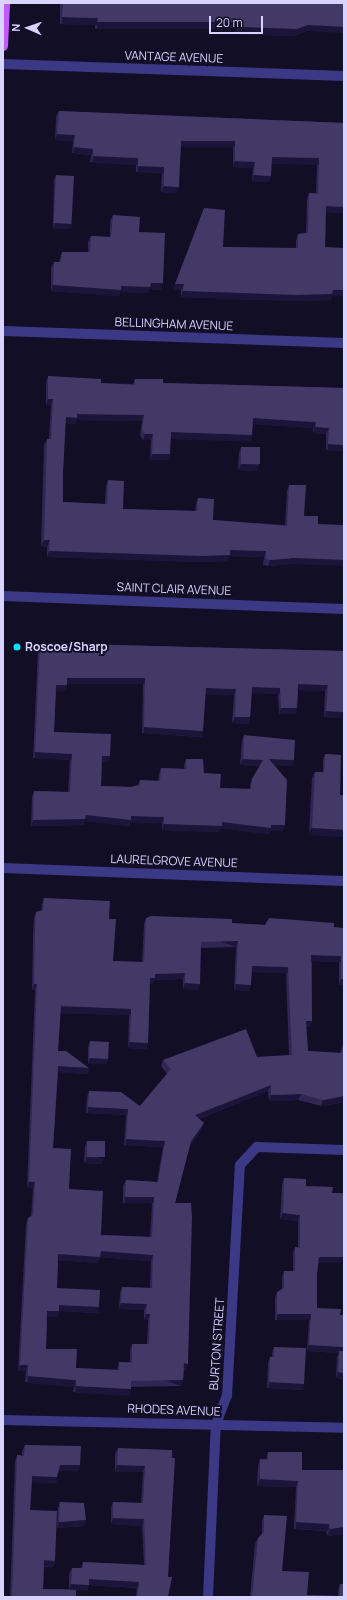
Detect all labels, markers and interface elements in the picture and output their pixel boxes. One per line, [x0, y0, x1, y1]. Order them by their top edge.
north arrow [8, 8, 48, 48]
scale bar [211, 8, 265, 34]
text: 20 m [216, 14, 243, 31]
text: N [8, 23, 23, 32]
street label: VANTAGE AVENUE [125, 48, 223, 66]
street label: BELLINGHAM AVENUE [115, 315, 233, 333]
street label: SAINT CLAIR AVENUE [116, 580, 232, 598]
place label: Roscoe/Sharp [25, 640, 108, 654]
marker: Roscoe/Sharp [12, 642, 22, 652]
street label: LAURELGROVE AVENUE [110, 852, 238, 870]
street label: BURTON STREET [207, 1297, 227, 1391]
street label: RHODES AVENUE [127, 1401, 221, 1419]

